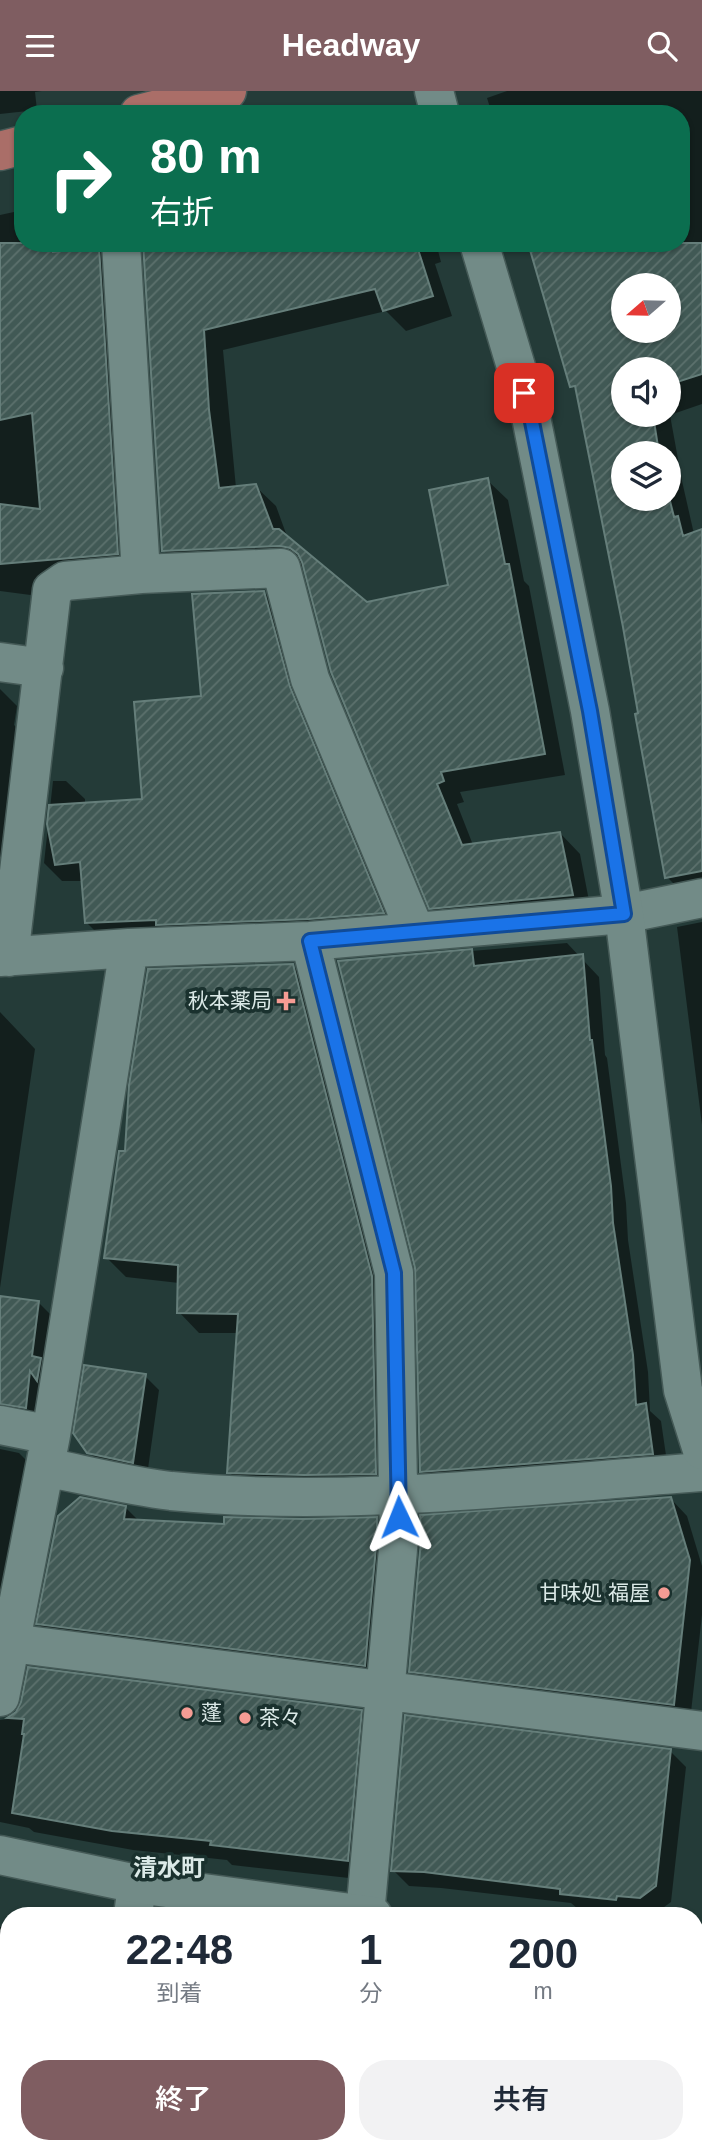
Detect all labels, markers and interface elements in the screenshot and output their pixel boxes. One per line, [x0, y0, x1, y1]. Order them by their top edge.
icon: menu [21, 27, 59, 65]
text: Headway [282, 27, 420, 63]
icon: search [643, 27, 681, 65]
text: 80 m [150, 129, 262, 183]
icon: right [35, 133, 126, 224]
text: 右折 [150, 194, 214, 230]
north arrow [611, 273, 681, 343]
map controls [611, 273, 681, 511]
button: sound [611, 357, 681, 427]
pin [494, 363, 554, 423]
icon: arrive [505, 374, 543, 412]
button: layers [611, 441, 681, 511]
place label: 秋本薬局 [188, 989, 272, 1012]
marker: 秋本薬局 [278, 993, 294, 1009]
position arrow [362, 1480, 436, 1554]
place label: 甘味処 福屋 [539, 1581, 650, 1604]
marker: 甘味処 福屋 [656, 1585, 672, 1601]
place label: 蓬 [201, 1701, 222, 1724]
marker: 蓬 [179, 1705, 195, 1721]
place label: 茶々 [259, 1706, 301, 1729]
marker: 茶々 [237, 1710, 253, 1726]
district label: 清水町 [133, 1854, 205, 1881]
text: 22:48 [126, 1926, 233, 1973]
text: 1 [359, 1926, 382, 1973]
text: 200 [508, 1930, 578, 1977]
text: m [534, 1978, 553, 2004]
text: 到着 [156, 1980, 202, 2006]
text: 分 [359, 1980, 382, 2006]
button: 終了 [21, 2060, 345, 2140]
button: 共有 [359, 2060, 683, 2140]

